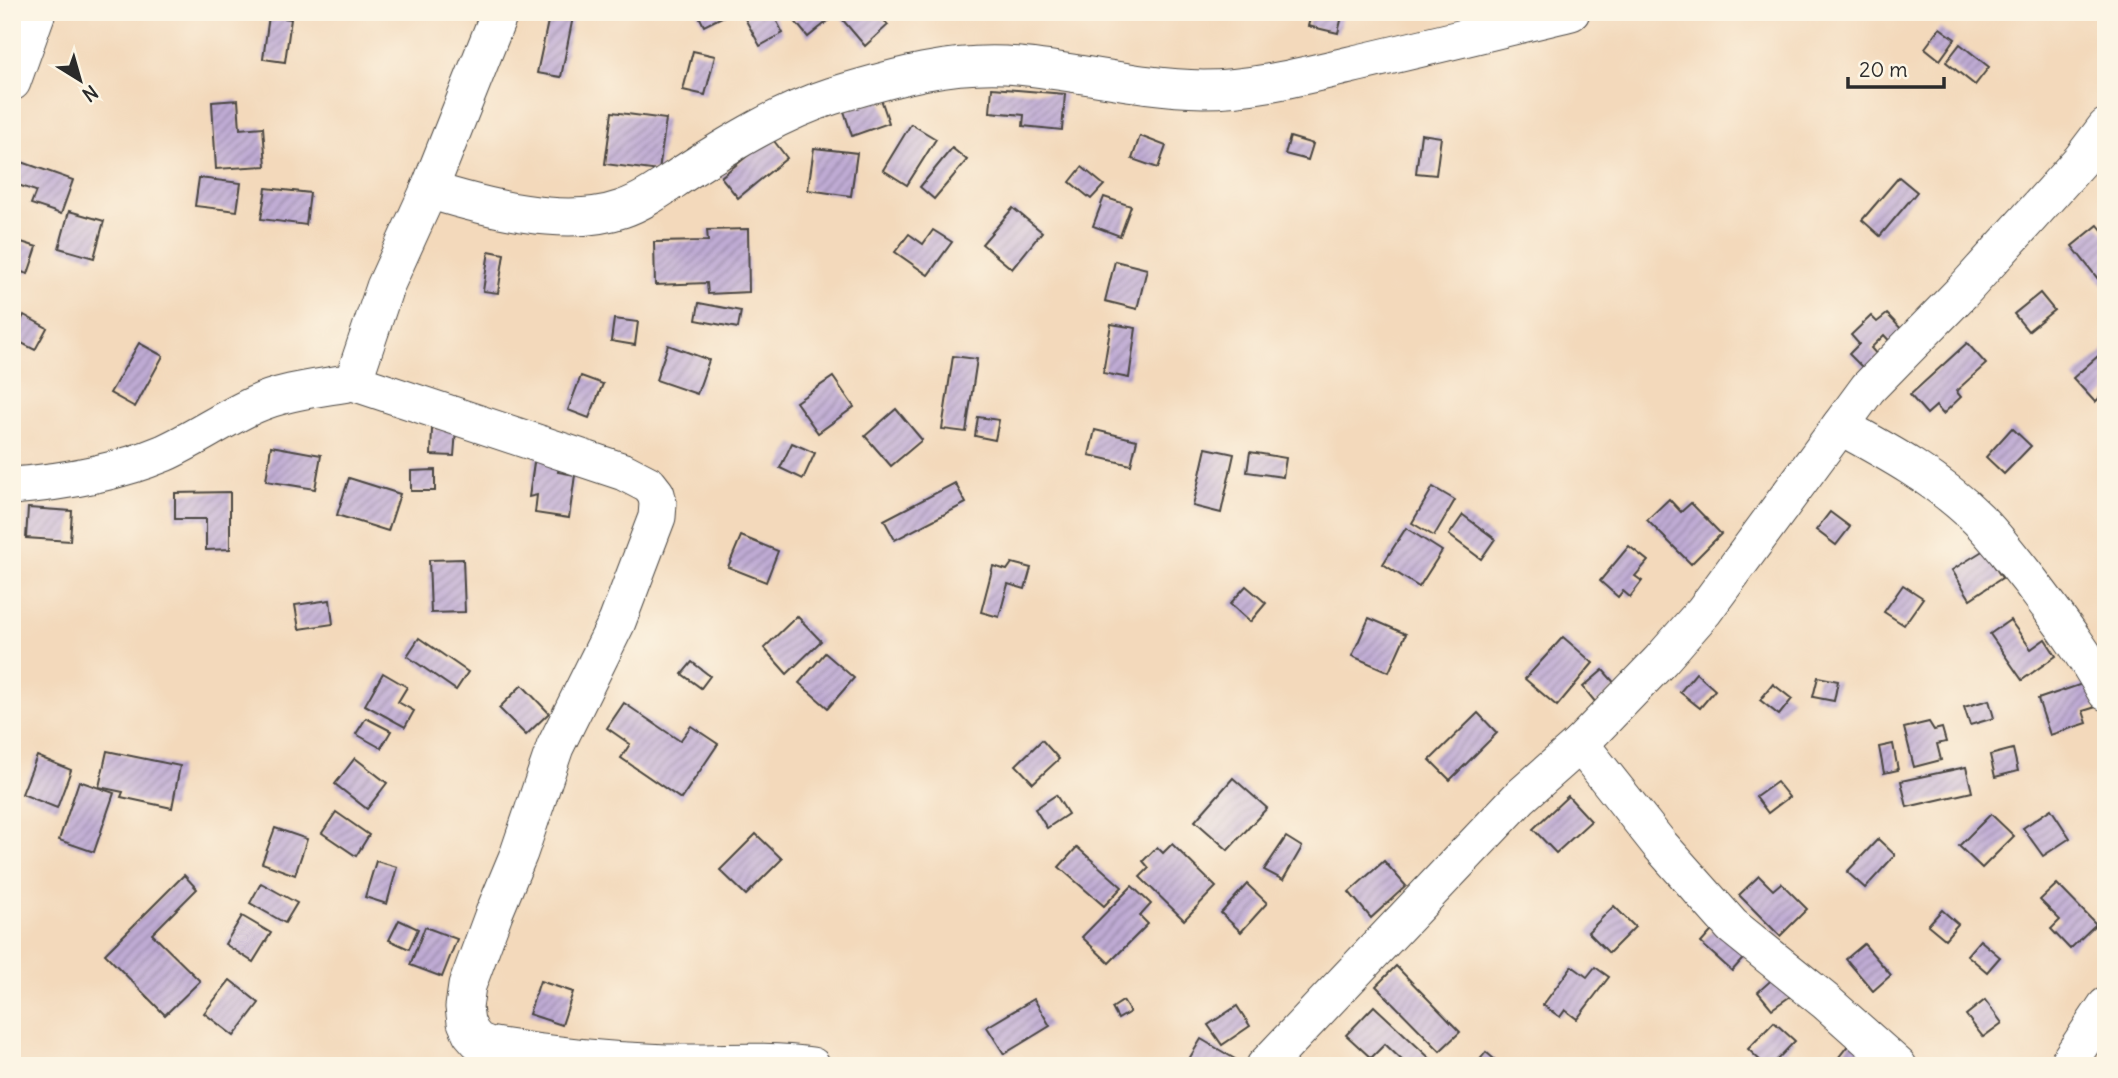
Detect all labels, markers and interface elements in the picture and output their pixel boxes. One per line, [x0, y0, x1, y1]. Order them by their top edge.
north arrow [46, 46, 116, 116]
scale bar [1848, 46, 1945, 90]
text: 20 m [1859, 56, 1908, 83]
text: N [78, 80, 103, 107]

